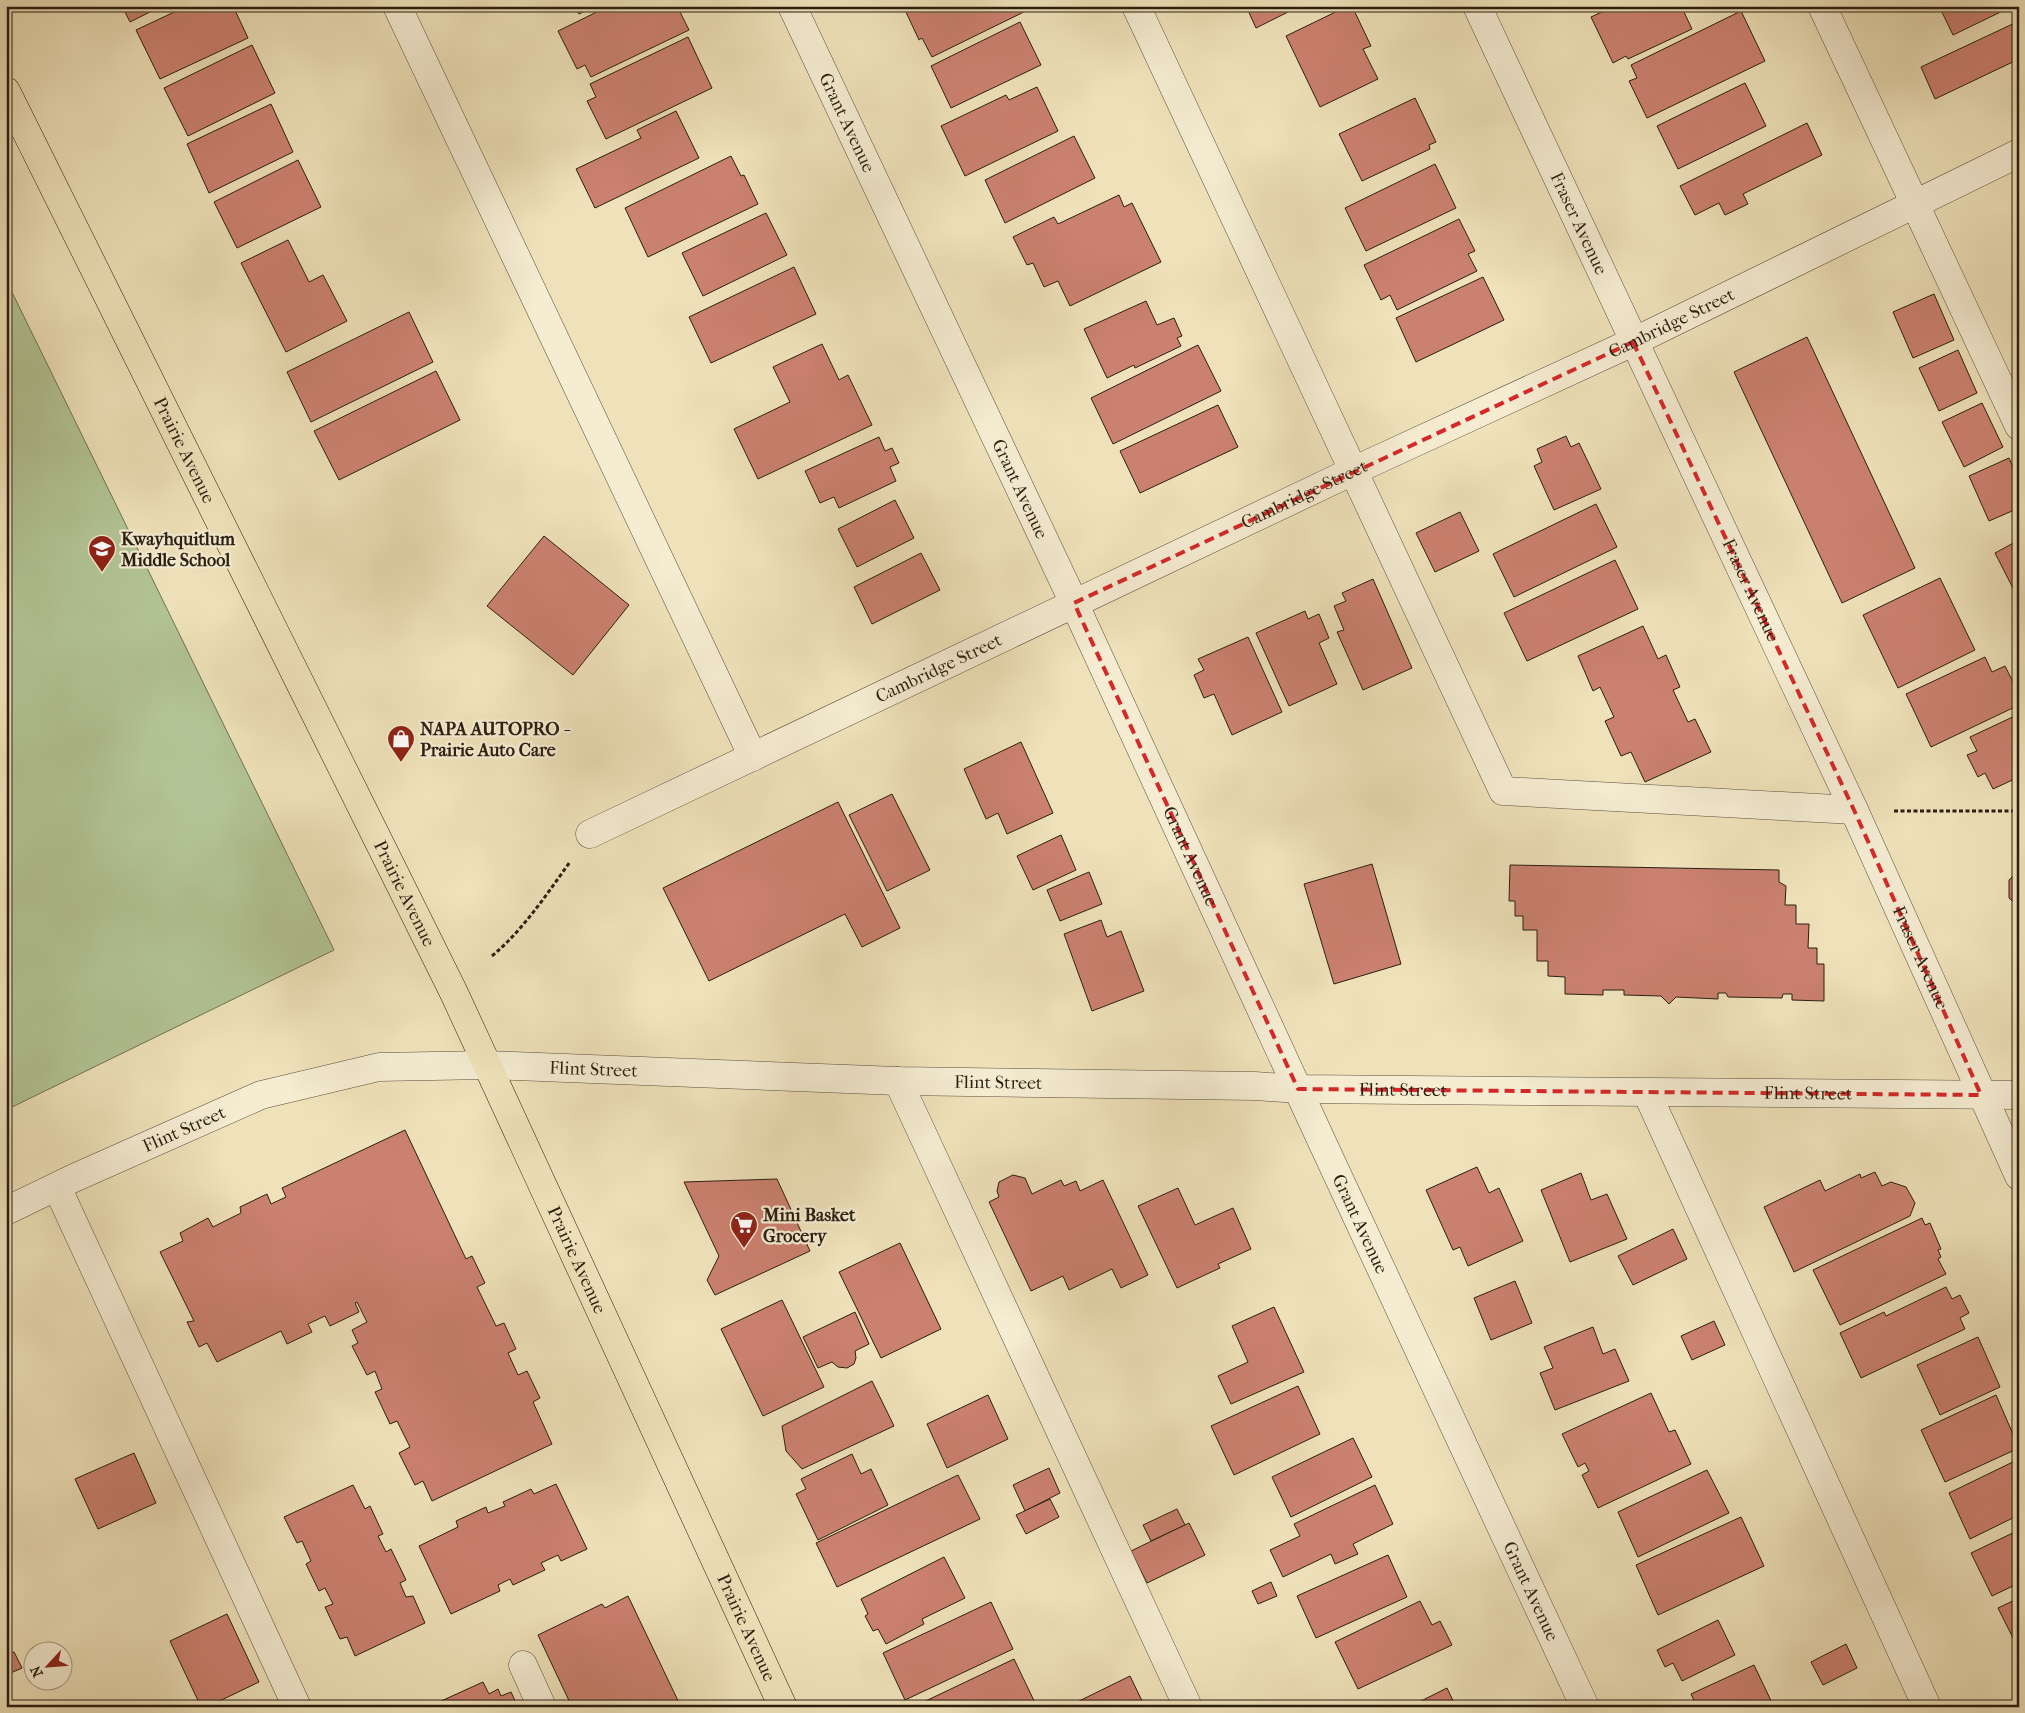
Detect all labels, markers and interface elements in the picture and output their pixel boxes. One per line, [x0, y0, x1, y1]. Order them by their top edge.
street label: Grant Avenue [814, 70, 879, 176]
street label: Fraser Avenue [1545, 169, 1612, 278]
street label: Cambridge Street [1605, 284, 1738, 363]
street label: Prairie Avenue [149, 394, 219, 507]
street label: Grant Avenue [987, 436, 1052, 542]
street label: Cambridge Street [1238, 456, 1371, 534]
place label: Kwayhquitlum Middle School [120, 529, 236, 571]
school or university icon: Kwayhquitlum Middle School [87, 534, 117, 573]
street label: Fraser Avenue [1717, 536, 1783, 645]
street label: Cambridge Street [872, 629, 1006, 708]
place label: NAPA AUTOPRO - Prairie Auto Care [420, 719, 571, 761]
shop icon: NAPA AUTOPRO - Prairie Auto Care [386, 724, 416, 763]
street label: Grant Avenue [1158, 803, 1222, 910]
street label: Prairie Avenue [369, 837, 439, 950]
street label: Fraser Avenue [1888, 903, 1953, 1013]
street label: Flint Street [549, 1057, 639, 1082]
street label: Flint Street [954, 1072, 1043, 1094]
street label: Flint Street [1359, 1080, 1448, 1101]
street label: Flint Street [1764, 1083, 1853, 1105]
street label: Flint Street [140, 1102, 229, 1157]
street label: Grant Avenue [1328, 1171, 1392, 1277]
street label: Prairie Avenue [543, 1203, 610, 1317]
place label: Mini Basket Grocery [762, 1205, 856, 1247]
supermarket icon: Mini Basket Grocery [729, 1210, 759, 1249]
street label: Grant Avenue [1498, 1538, 1563, 1645]
street label: Prairie Avenue [712, 1571, 780, 1685]
north arrow [22, 1640, 72, 1690]
text: N [27, 1663, 47, 1680]

